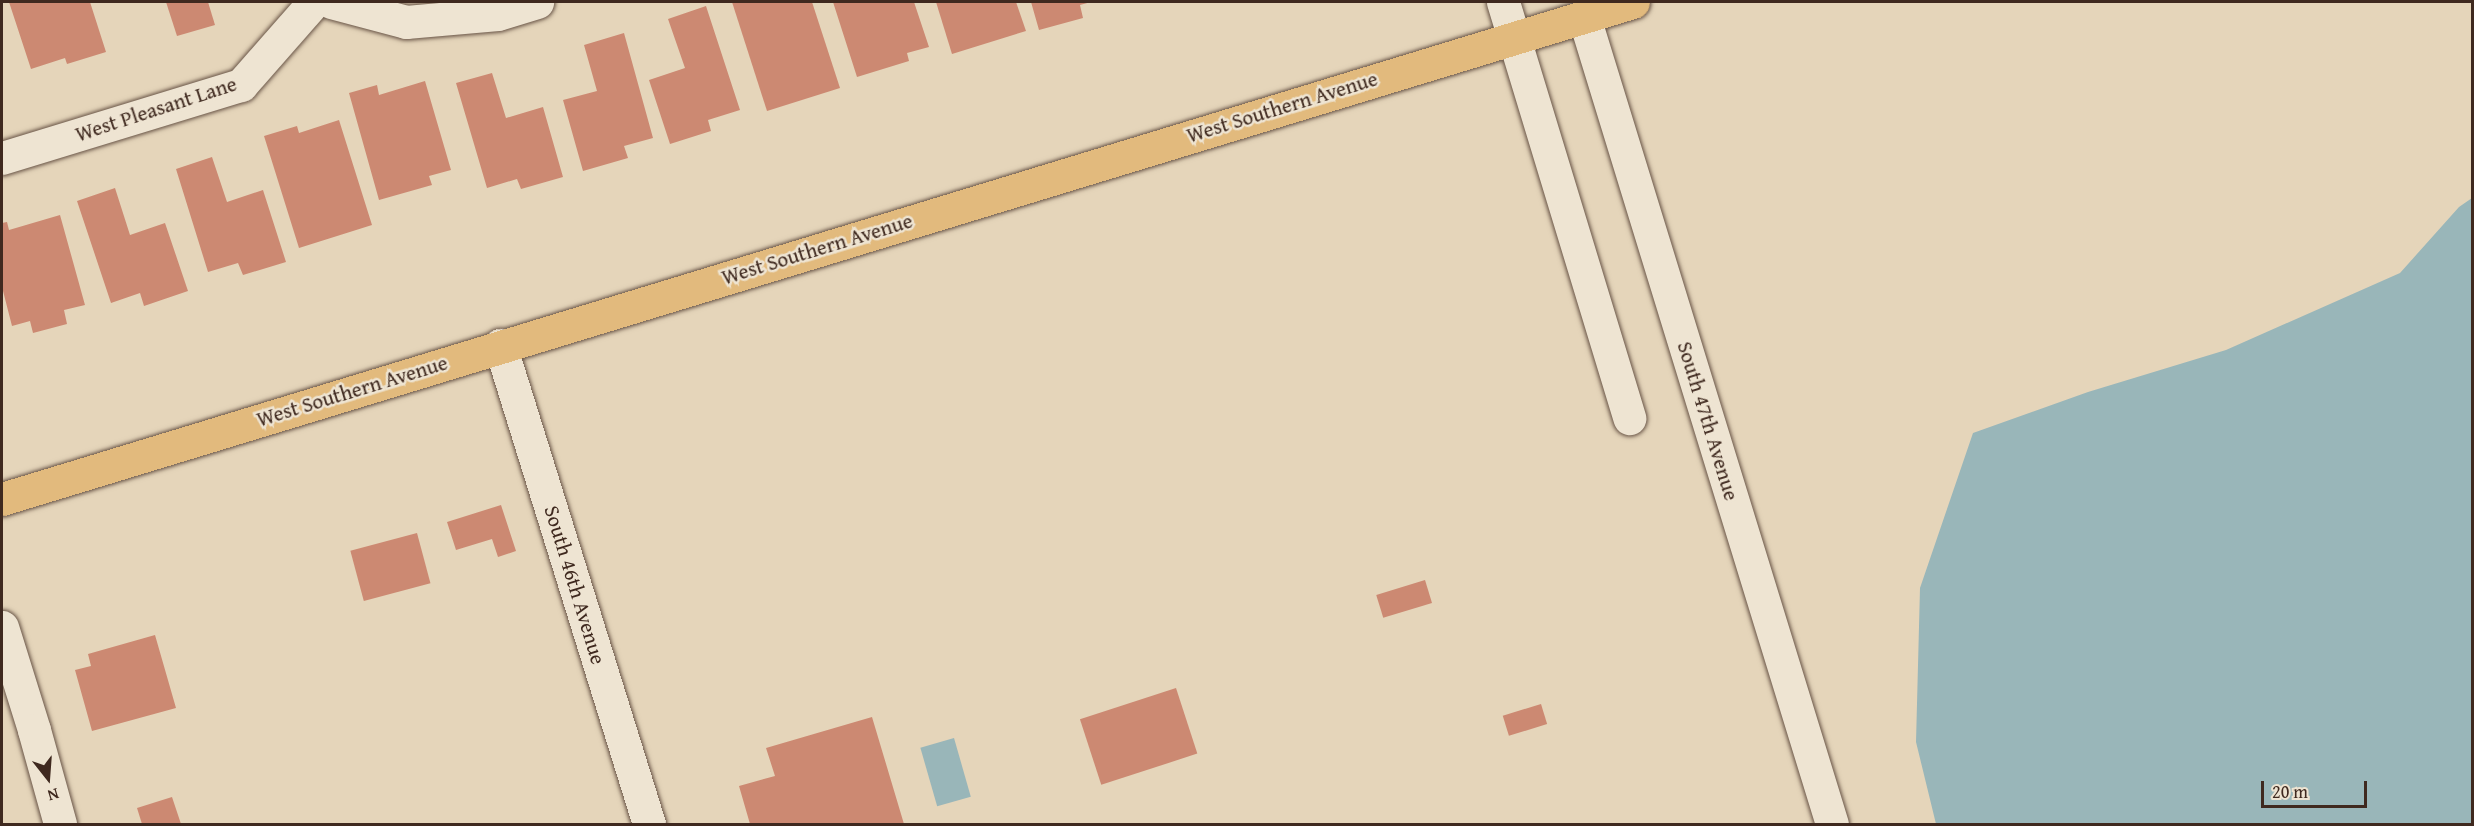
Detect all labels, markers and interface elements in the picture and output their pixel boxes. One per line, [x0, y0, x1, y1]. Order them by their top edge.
street label: West Southern Avenue [1184, 66, 1380, 148]
street label: West Pleasant Lane [72, 71, 240, 147]
street label: West Southern Avenue [719, 208, 915, 290]
street label: South 47th Avenue [1672, 339, 1744, 503]
street label: West Southern Avenue [254, 350, 450, 432]
street label: South 46th Avenue [539, 503, 611, 667]
north arrow [18, 748, 78, 808]
scale bar [2264, 769, 2370, 807]
text: 20 m [2272, 778, 2308, 805]
text: N [45, 782, 62, 808]

